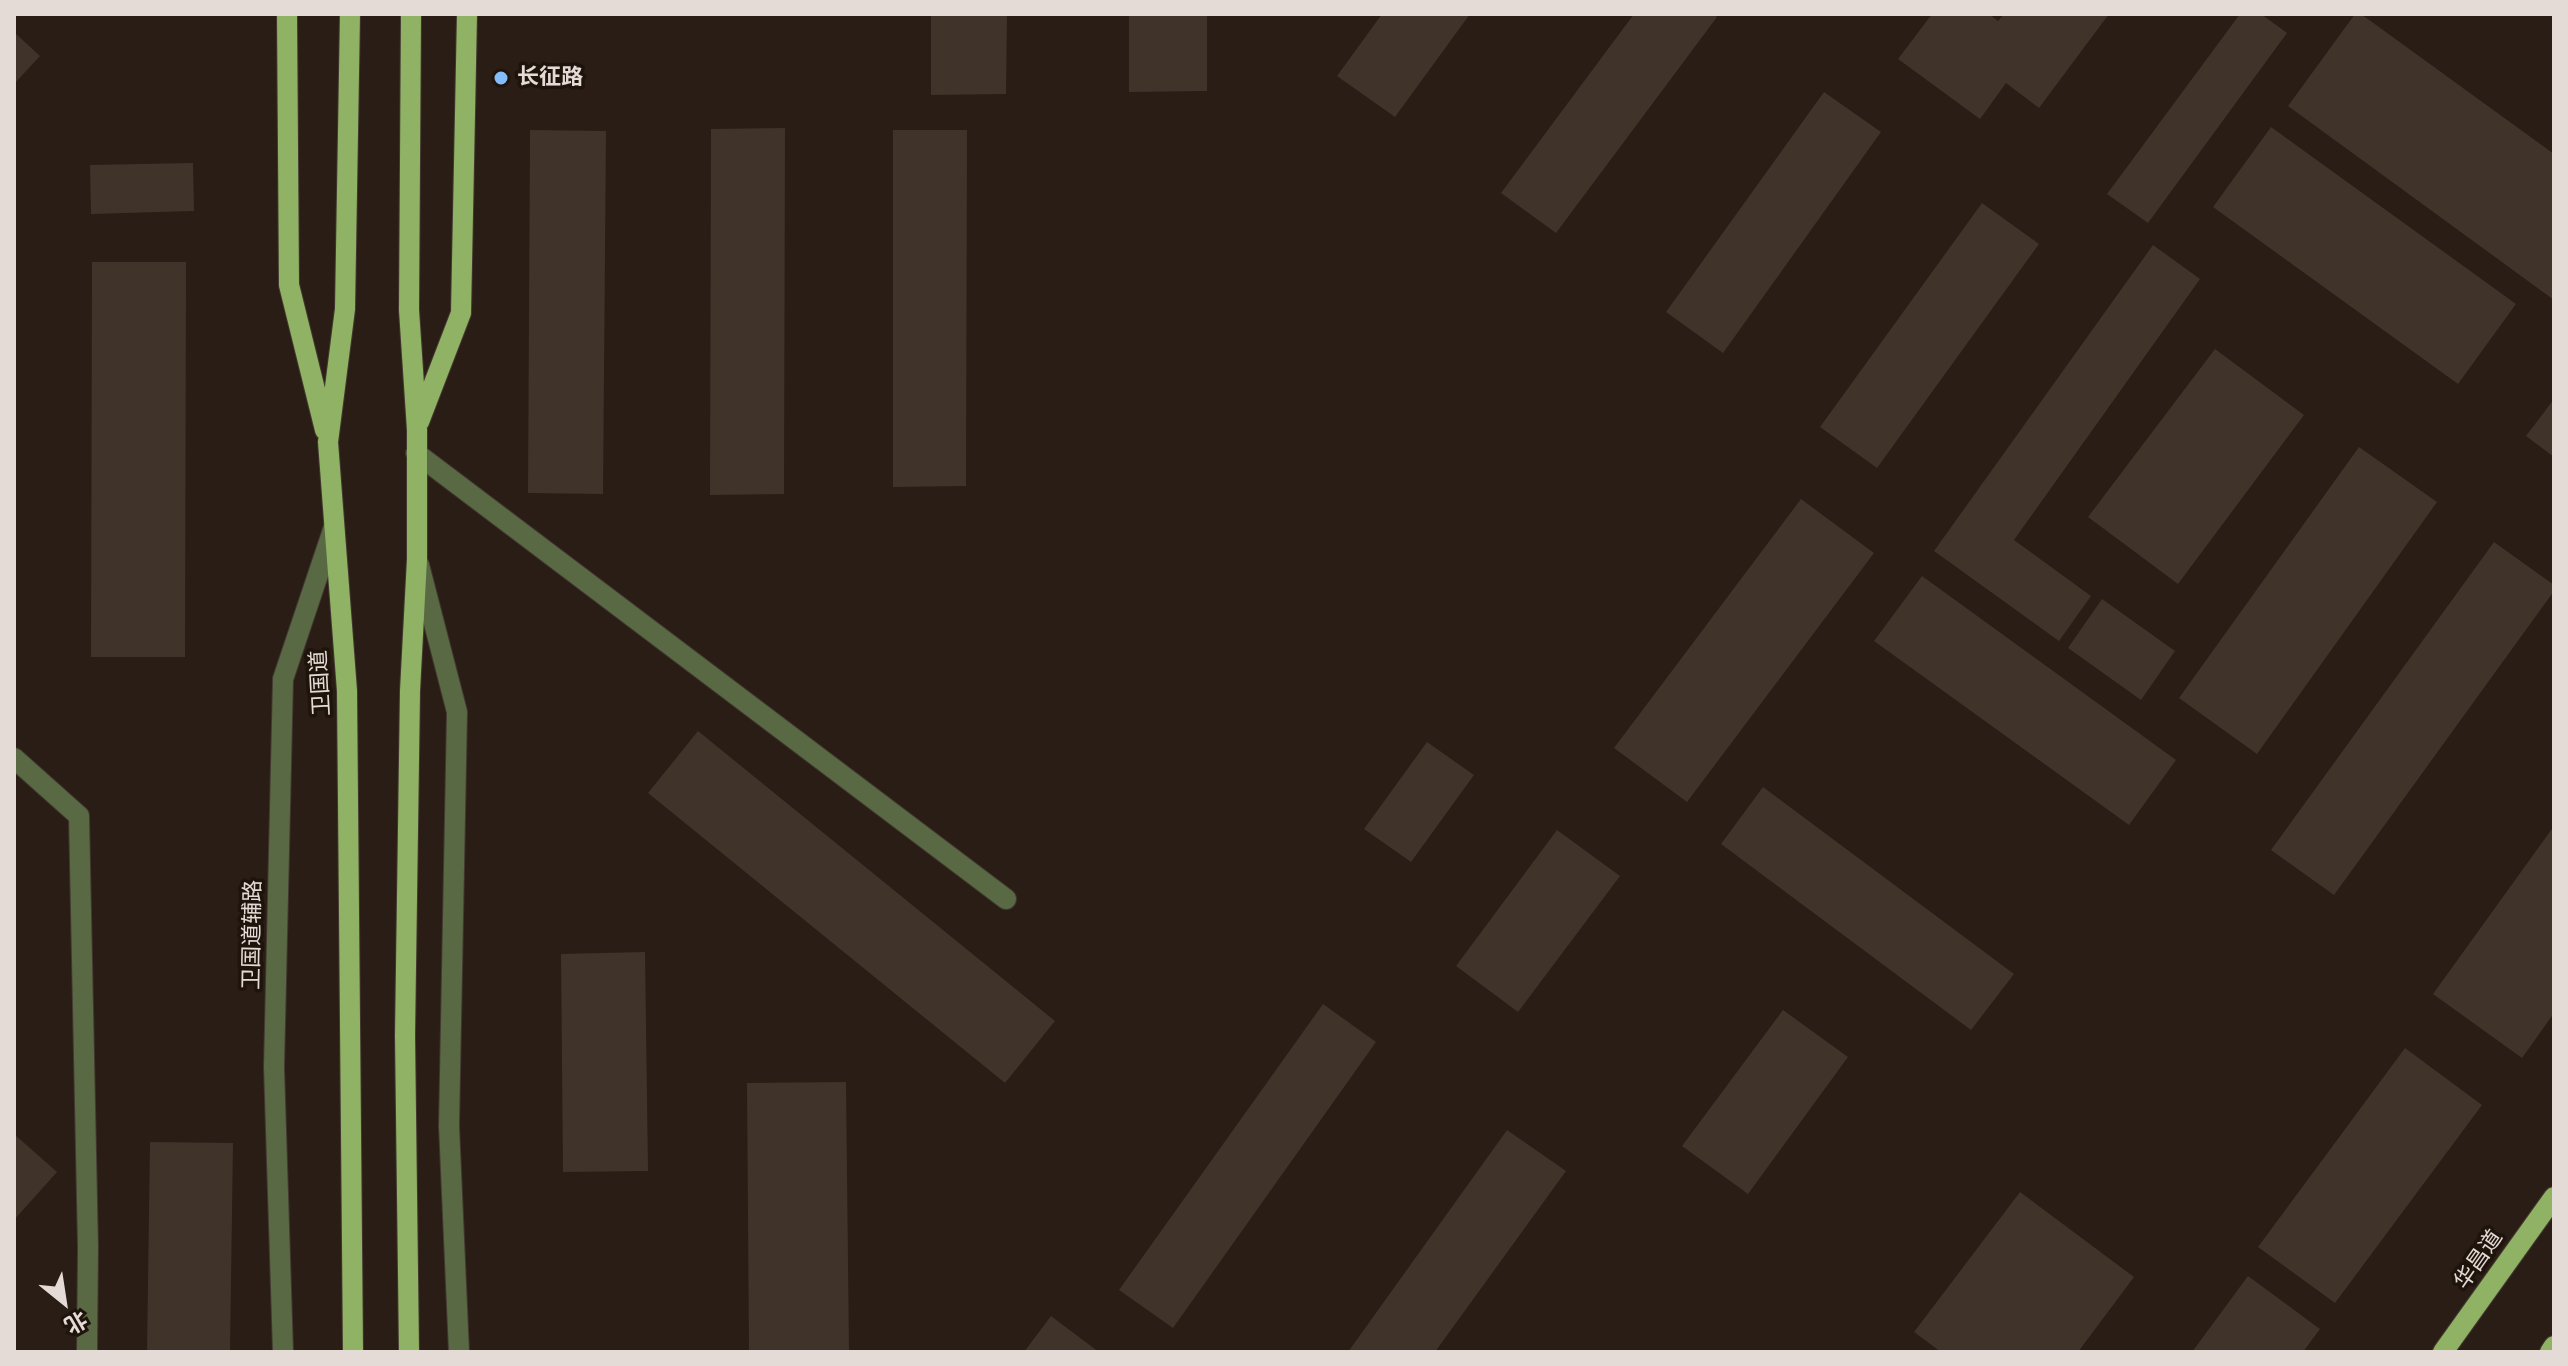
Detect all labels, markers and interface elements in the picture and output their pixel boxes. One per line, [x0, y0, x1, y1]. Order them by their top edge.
place label: 长征路 [517, 65, 583, 91]
marker: 长征路 [492, 69, 510, 87]
street label: 卫国道 [306, 649, 336, 717]
street label: 卫国道辅路 [239, 880, 267, 990]
street label: 华昌道 [2449, 1225, 2509, 1295]
north arrow [24, 1262, 104, 1342]
text: 北 [59, 1304, 93, 1341]

